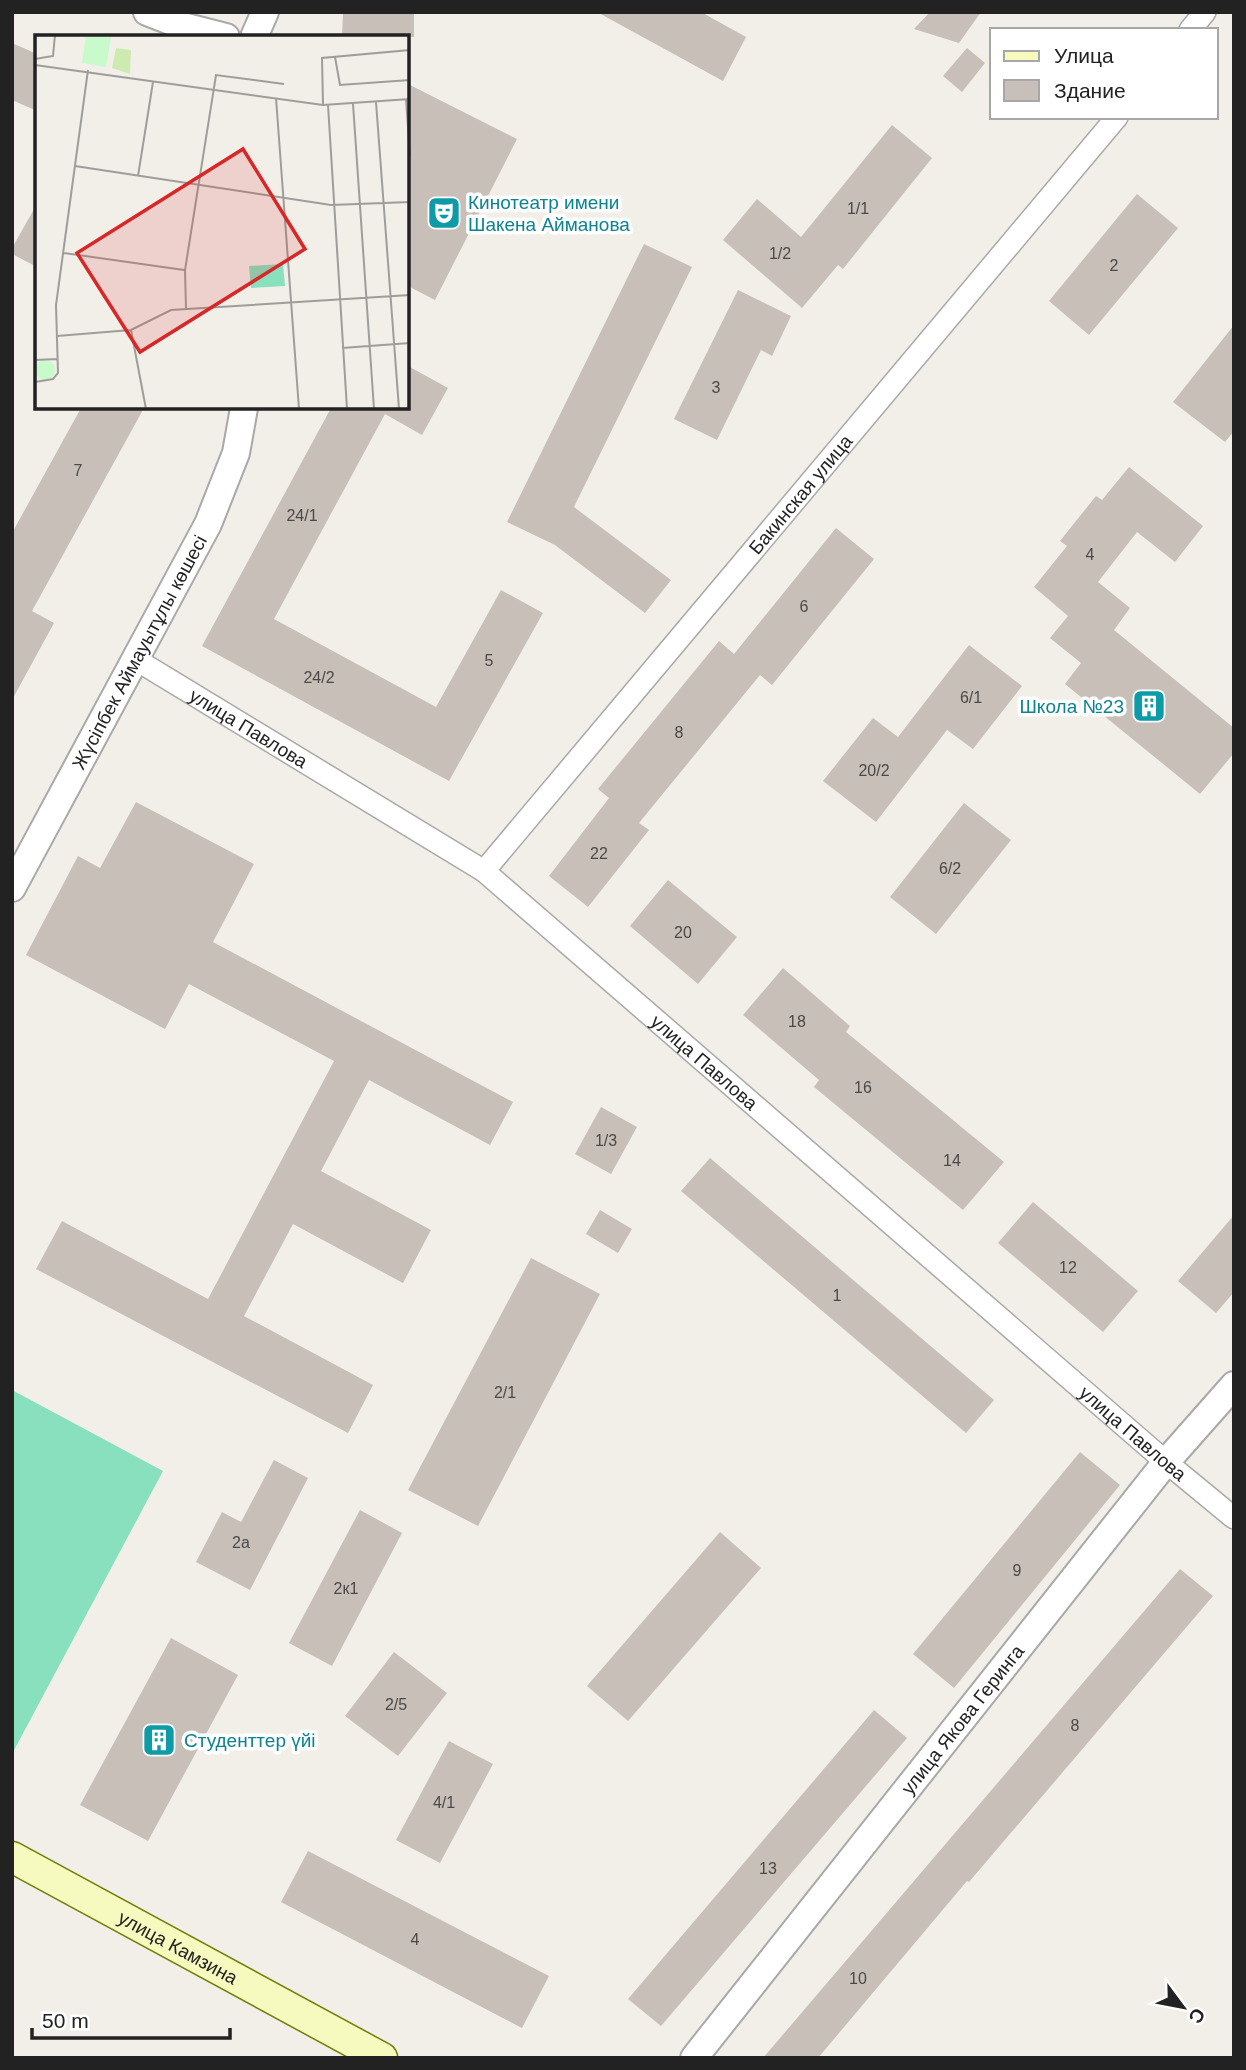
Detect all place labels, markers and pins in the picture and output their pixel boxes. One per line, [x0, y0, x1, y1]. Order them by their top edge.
place label: Кинотеатр имени Шакена Айманова [468, 192, 630, 235]
theatre icon: Кинотеатр имени Шакена Айманова [425, 194, 463, 232]
building icon: Школа №23 [1130, 687, 1168, 725]
place label: Школа №23 [1019, 696, 1124, 717]
building icon: Студенттер үйі [140, 1721, 178, 1759]
place label: Студенттер үйі [184, 1730, 316, 1751]

